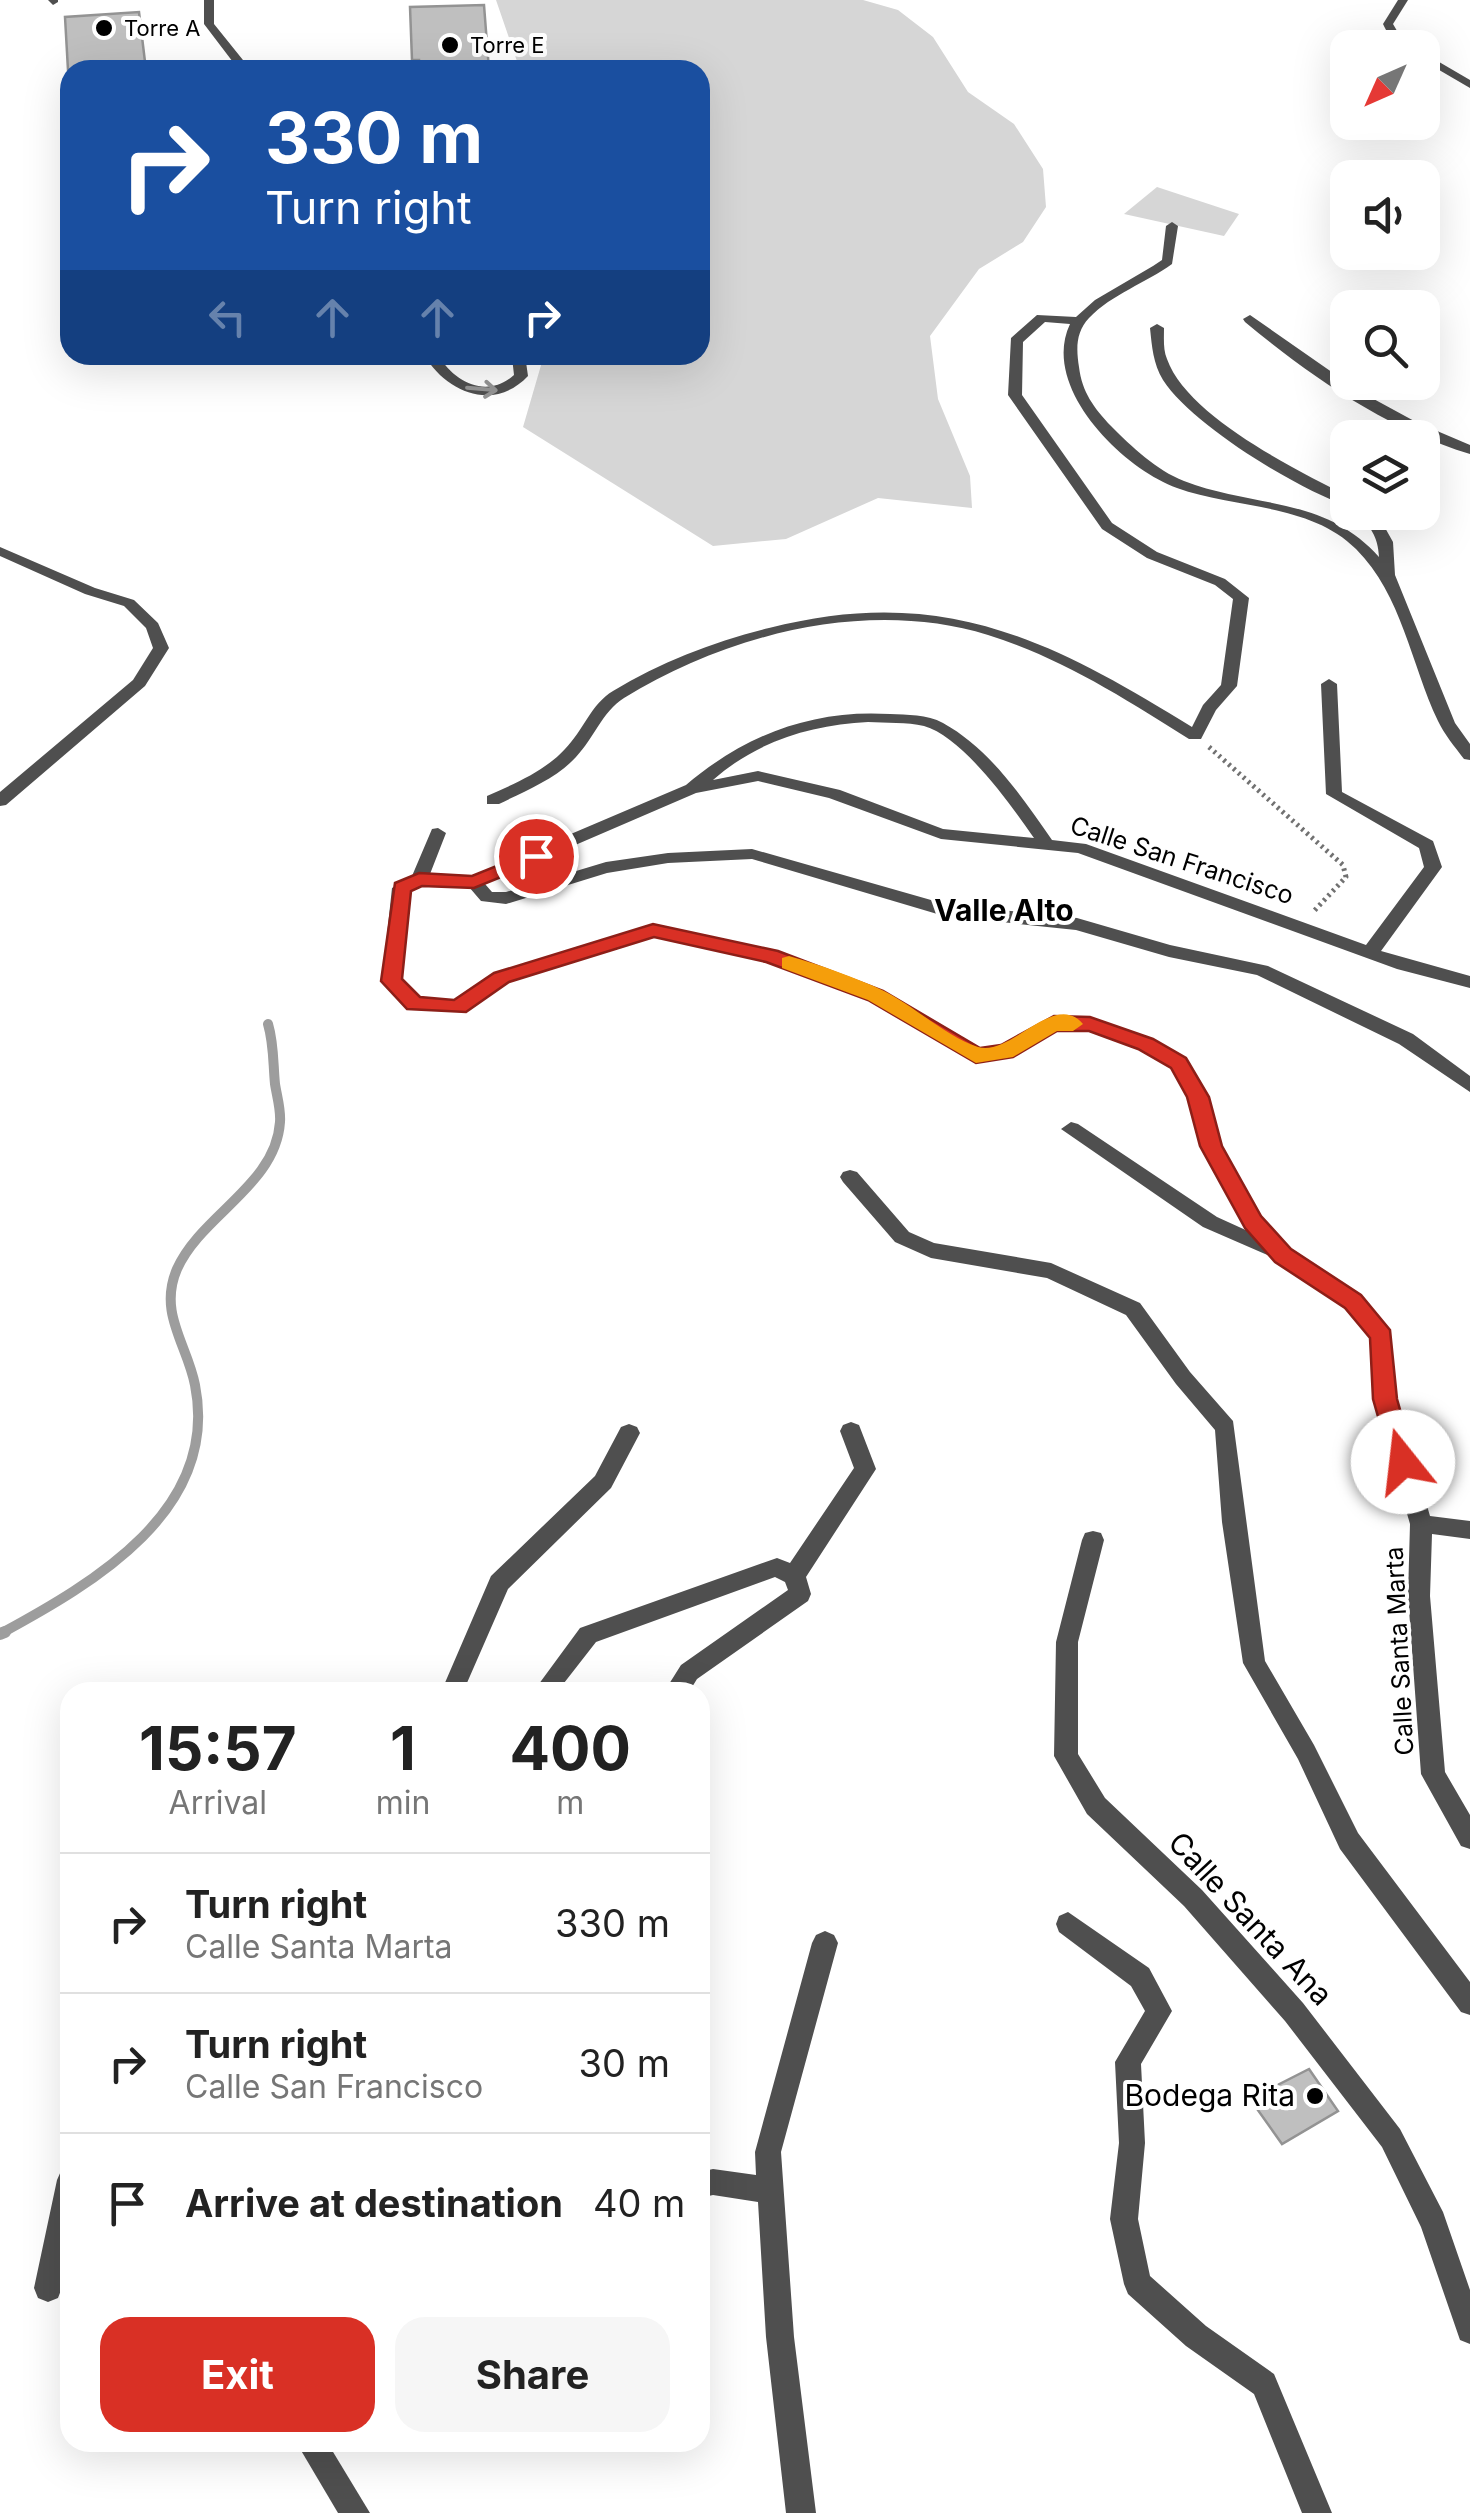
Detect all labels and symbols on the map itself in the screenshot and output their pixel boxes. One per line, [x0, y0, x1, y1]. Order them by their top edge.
place label: Torre A [124, 15, 200, 41]
marker: Torre A [93, 17, 115, 39]
north arrow [1330, 30, 1440, 140]
place label: Torre E [470, 32, 544, 58]
marker: Torre E [439, 34, 461, 56]
one-way arrow [465, 380, 498, 399]
street label: Calle San Francisco [1067, 810, 1297, 910]
pin [494, 814, 579, 899]
district label: Valle Alto [934, 892, 1074, 928]
position arrow [1351, 1410, 1455, 1514]
street label: Calle Santa Marta [1379, 1546, 1419, 1756]
street label: Calle Santa Ana [1161, 1824, 1340, 2012]
place label: Bodega Rita [1124, 2077, 1295, 2113]
marker: Bodega Rita [1304, 2085, 1326, 2107]

